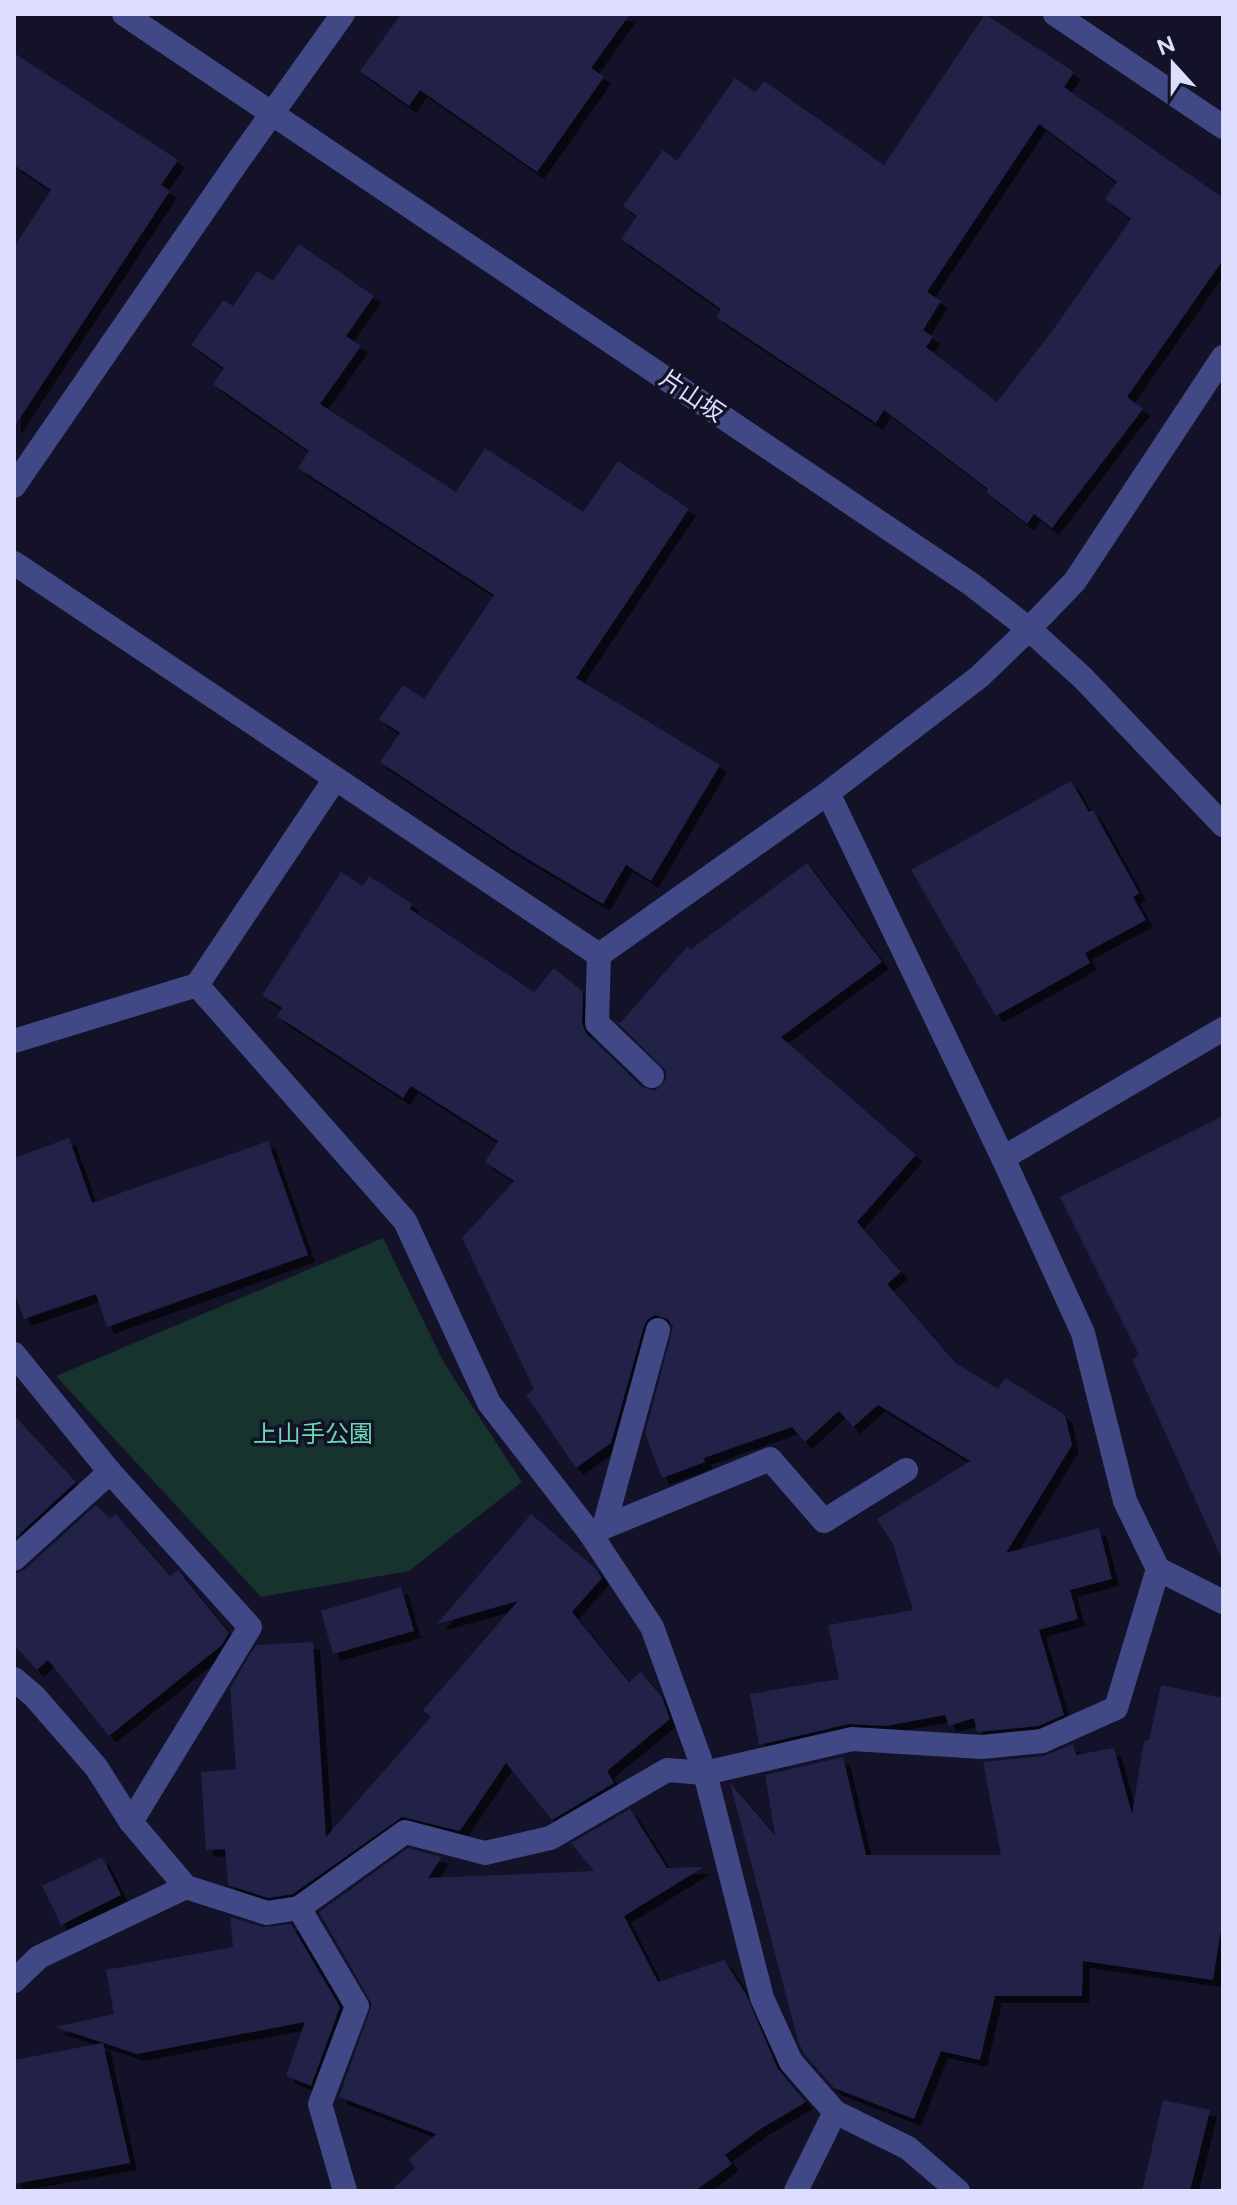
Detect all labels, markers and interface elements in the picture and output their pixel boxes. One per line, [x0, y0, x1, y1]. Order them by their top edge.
north arrow [1133, 24, 1213, 104]
text: N [1153, 30, 1179, 61]
street label: 片山坂 [654, 363, 730, 428]
park label: 上山手公園 [253, 1419, 373, 1448]

